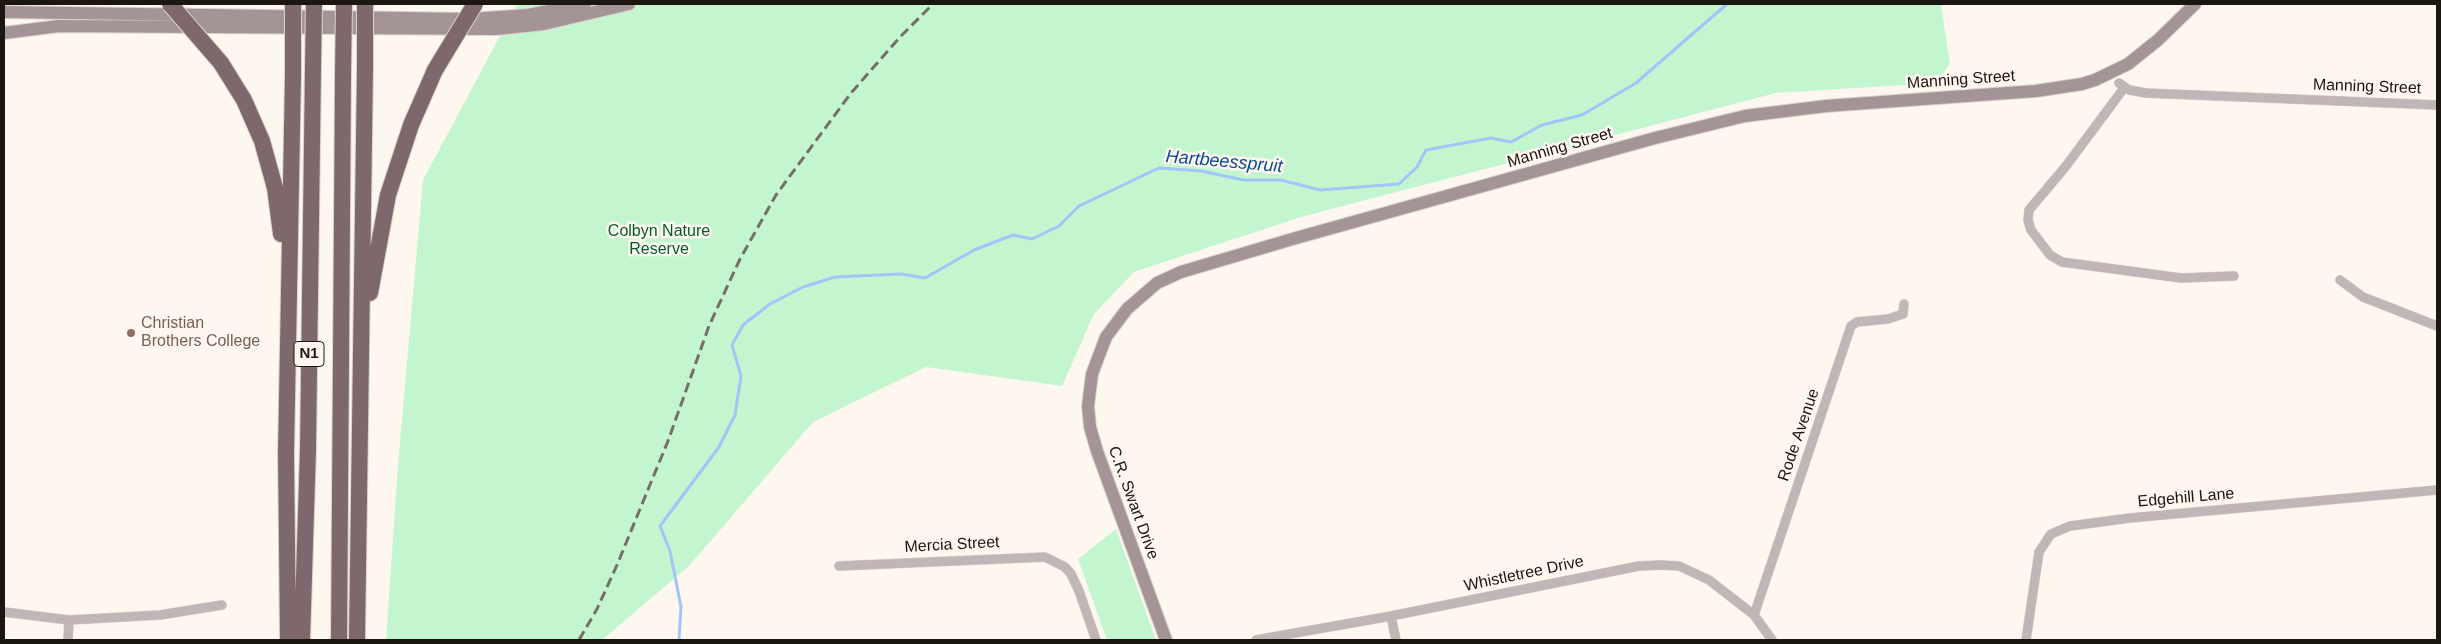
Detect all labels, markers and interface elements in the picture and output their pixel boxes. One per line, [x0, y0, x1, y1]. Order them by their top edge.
street label: Manning Street [1906, 67, 2016, 93]
street label: Manning Street [2312, 76, 2422, 98]
street label: Manning Street [1505, 124, 1615, 172]
water label: Hartbeesspruit [1165, 146, 1283, 178]
park label: Colbyn Nature Reserve [608, 222, 710, 260]
place label: Christian Brothers College [141, 314, 260, 352]
marker: Christian Brothers College [125, 327, 137, 339]
road number: N1 [294, 342, 324, 366]
street label: Rode Avenue [1774, 386, 1824, 484]
street label: C.R. Swart Drive [1104, 444, 1162, 562]
street label: Edgehill Lane [2137, 484, 2235, 512]
street label: Mercia Street [904, 533, 1000, 557]
street label: Whistletree Drive [1462, 552, 1586, 596]

